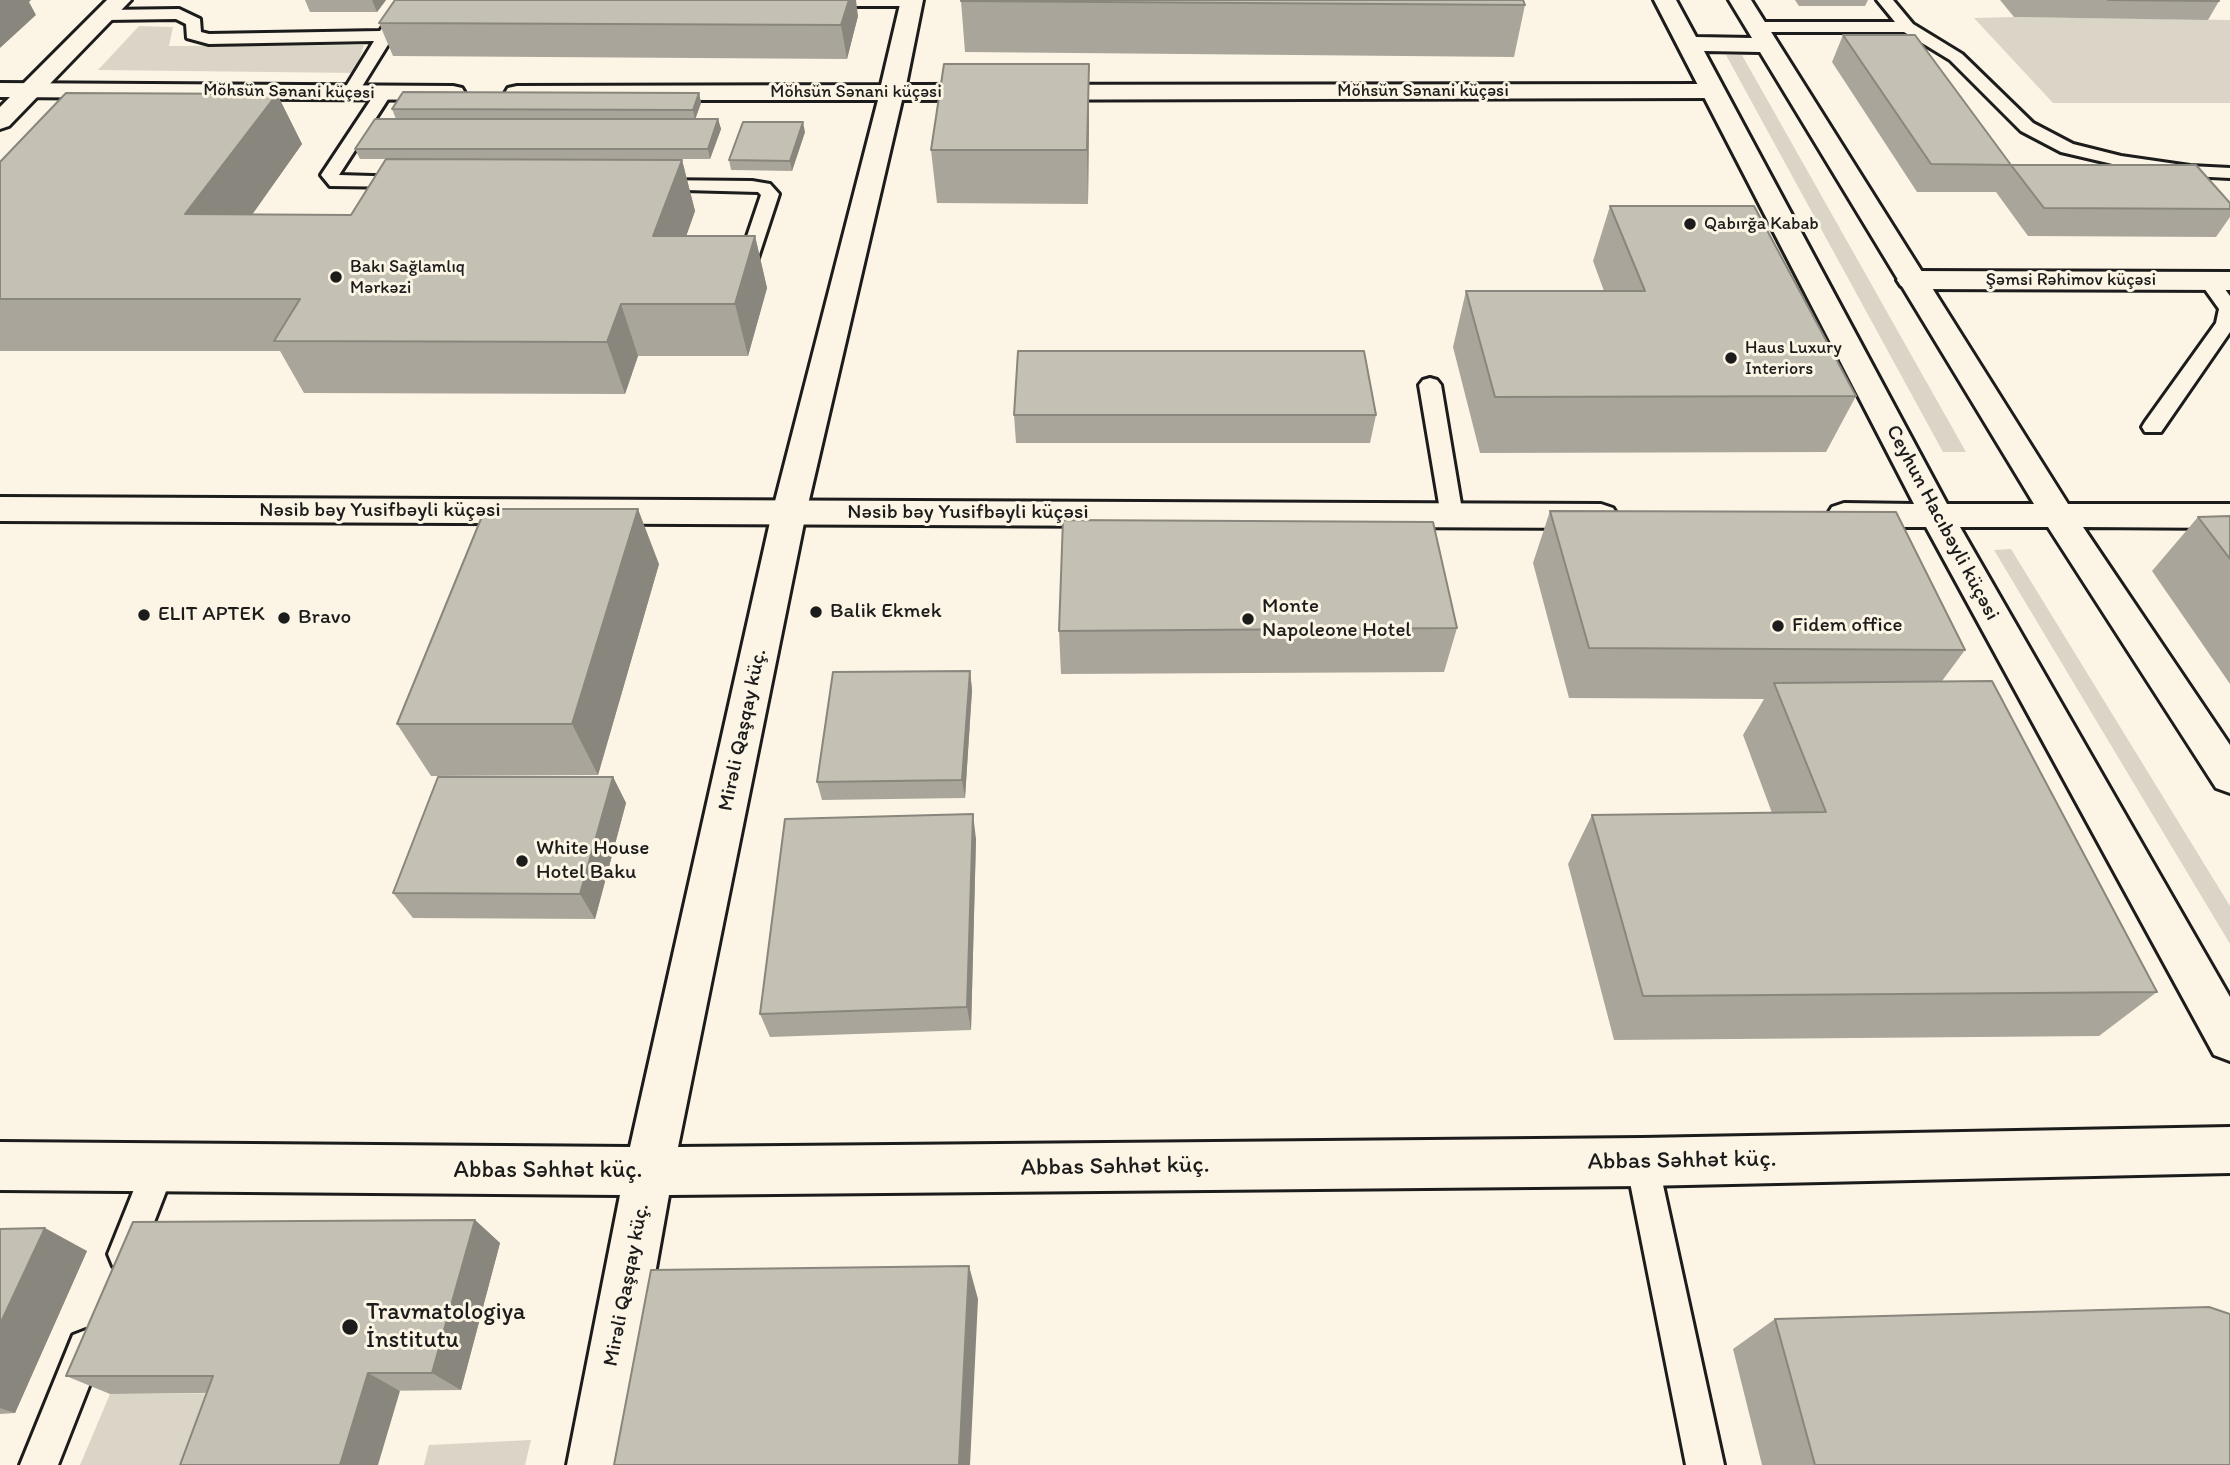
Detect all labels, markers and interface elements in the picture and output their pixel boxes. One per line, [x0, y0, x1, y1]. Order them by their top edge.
street label: Möhsün Sənani küçəsi [203, 80, 375, 104]
street label: Möhsün Sənani küçəsi [1337, 80, 1509, 102]
street label: Möhsün Sənani küçəsi [770, 81, 942, 103]
place label: Qabırğa Kabab [1704, 213, 1819, 235]
marker: Qabırğa Kabab [1682, 216, 1698, 232]
place label: Bakı Sağlamlıq Mərkəzi [350, 256, 465, 298]
marker: Bakı Sağlamlıq Mərkəzi [328, 269, 344, 285]
street label: Şəmsi Rəhimov küçəsi [1986, 269, 2156, 291]
place label: Haus Luxury Interiors [1745, 337, 1842, 380]
marker: Haus Luxury Interiors [1723, 350, 1739, 366]
street label: Ceyhun Hacıbəyli küçəsi [1880, 421, 2004, 625]
street label: Nəsib bəy Yusifbəyli küçəsi [259, 498, 501, 524]
street label: Nəsib bəy Yusifbəyli küçəsi [847, 500, 1089, 526]
place label: Monte Napoleone Hotel [1262, 594, 1411, 644]
place label: Balik Ekmek [830, 599, 941, 625]
place label: ELIT APTEK [158, 602, 265, 628]
marker: Balik Ekmek [808, 604, 824, 620]
place label: Bravo [298, 605, 351, 631]
marker: ELIT APTEK [136, 607, 152, 623]
marker: Bravo [276, 610, 292, 626]
marker: Monte Napoleone Hotel [1240, 611, 1256, 627]
place label: Fidem office [1792, 613, 1903, 639]
marker: Fidem office [1770, 618, 1786, 634]
street label: Mirəli Qaşqay küç. [713, 646, 773, 814]
place label: White House Hotel Baku [536, 836, 649, 886]
marker: White House Hotel Baku [514, 853, 530, 869]
street label: Abbas Səhhət küç. [1587, 1145, 1777, 1177]
street label: Abbas Səhhət küç. [1020, 1151, 1210, 1183]
street label: Abbas Səhhət küç. [454, 1157, 642, 1185]
street label: Mirəli Qaşqay küç. [599, 1201, 655, 1369]
place label: Travmatologiya İnstitutu [366, 1299, 525, 1355]
marker: Travmatologiya İnstitutu [340, 1317, 360, 1337]

